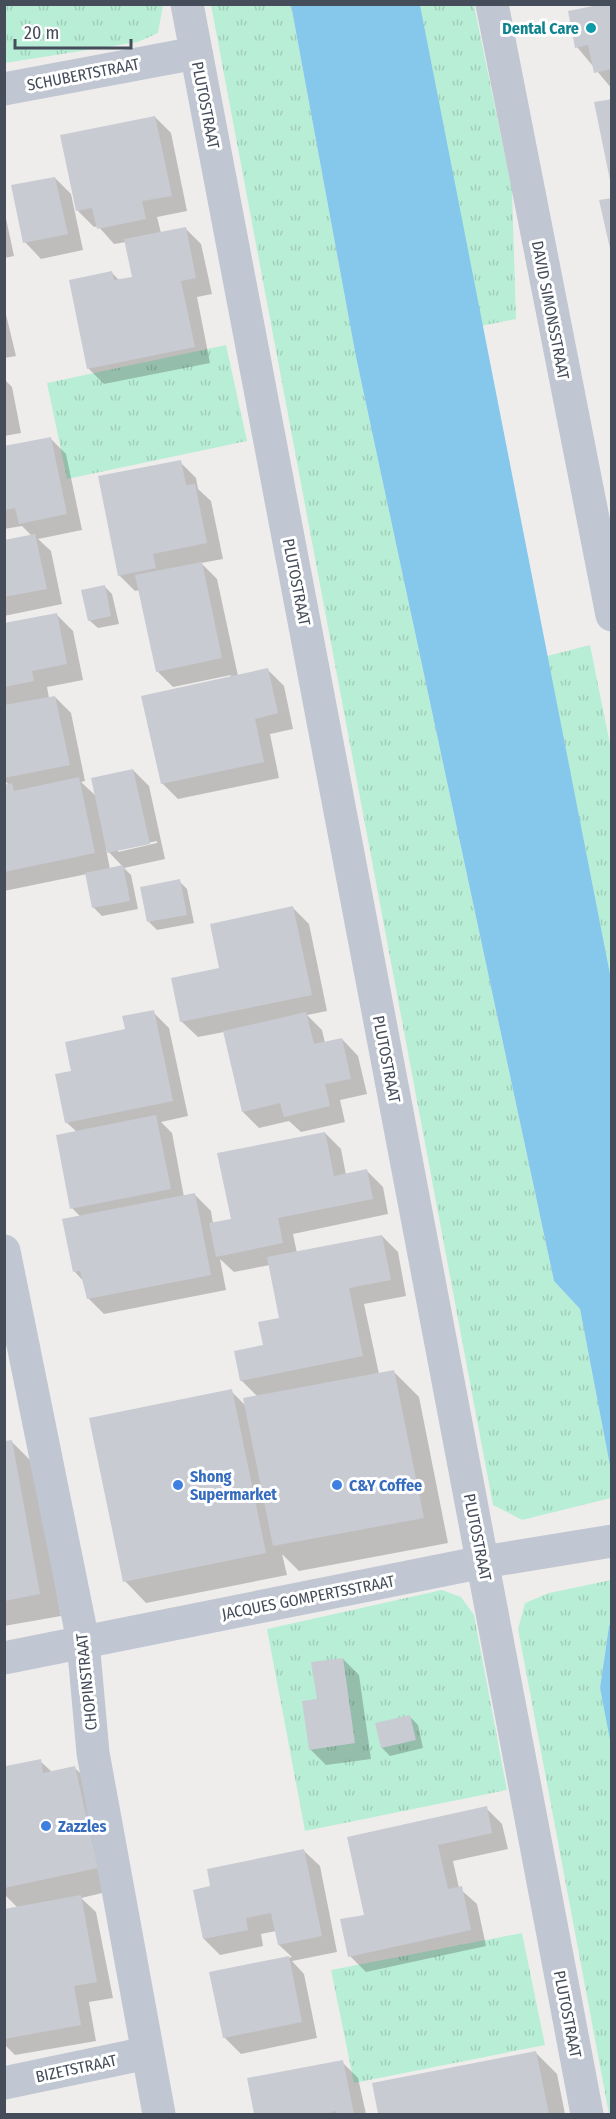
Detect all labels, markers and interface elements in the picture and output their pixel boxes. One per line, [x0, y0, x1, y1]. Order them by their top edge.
scale bar [15, 12, 130, 50]
place label: Dental Care [502, 19, 579, 38]
marker: Dental Care [584, 21, 598, 35]
text: 20 m [24, 22, 59, 44]
street label: SCHUBERTSTRAAT [25, 54, 141, 95]
street label: PLUTOSTRAAT [188, 60, 223, 151]
street label: DAVID SIMONSSTRAAT [528, 239, 573, 382]
street label: PLUTOSTRAAT [279, 537, 314, 628]
street label: PLUTOSTRAAT [369, 1014, 404, 1105]
place label: Shong Supermarket [190, 1467, 277, 1504]
place label: C&Y Coffee [349, 1476, 422, 1495]
marker: Shong Supermarket [171, 1478, 185, 1492]
marker: C&Y Coffee [330, 1478, 344, 1492]
street label: PLUTOSTRAAT [460, 1492, 495, 1583]
street label: JACQUES GOMPERTSSTRAAT [220, 1571, 397, 1624]
street label: CHOPINSTRAAT [72, 1632, 101, 1731]
place label: Zazzles [58, 1817, 106, 1836]
marker: Zazzles [39, 1819, 53, 1833]
street label: PLUTOSTRAAT [550, 1969, 585, 2060]
street label: BIZETSTRAAT [34, 2051, 119, 2086]

